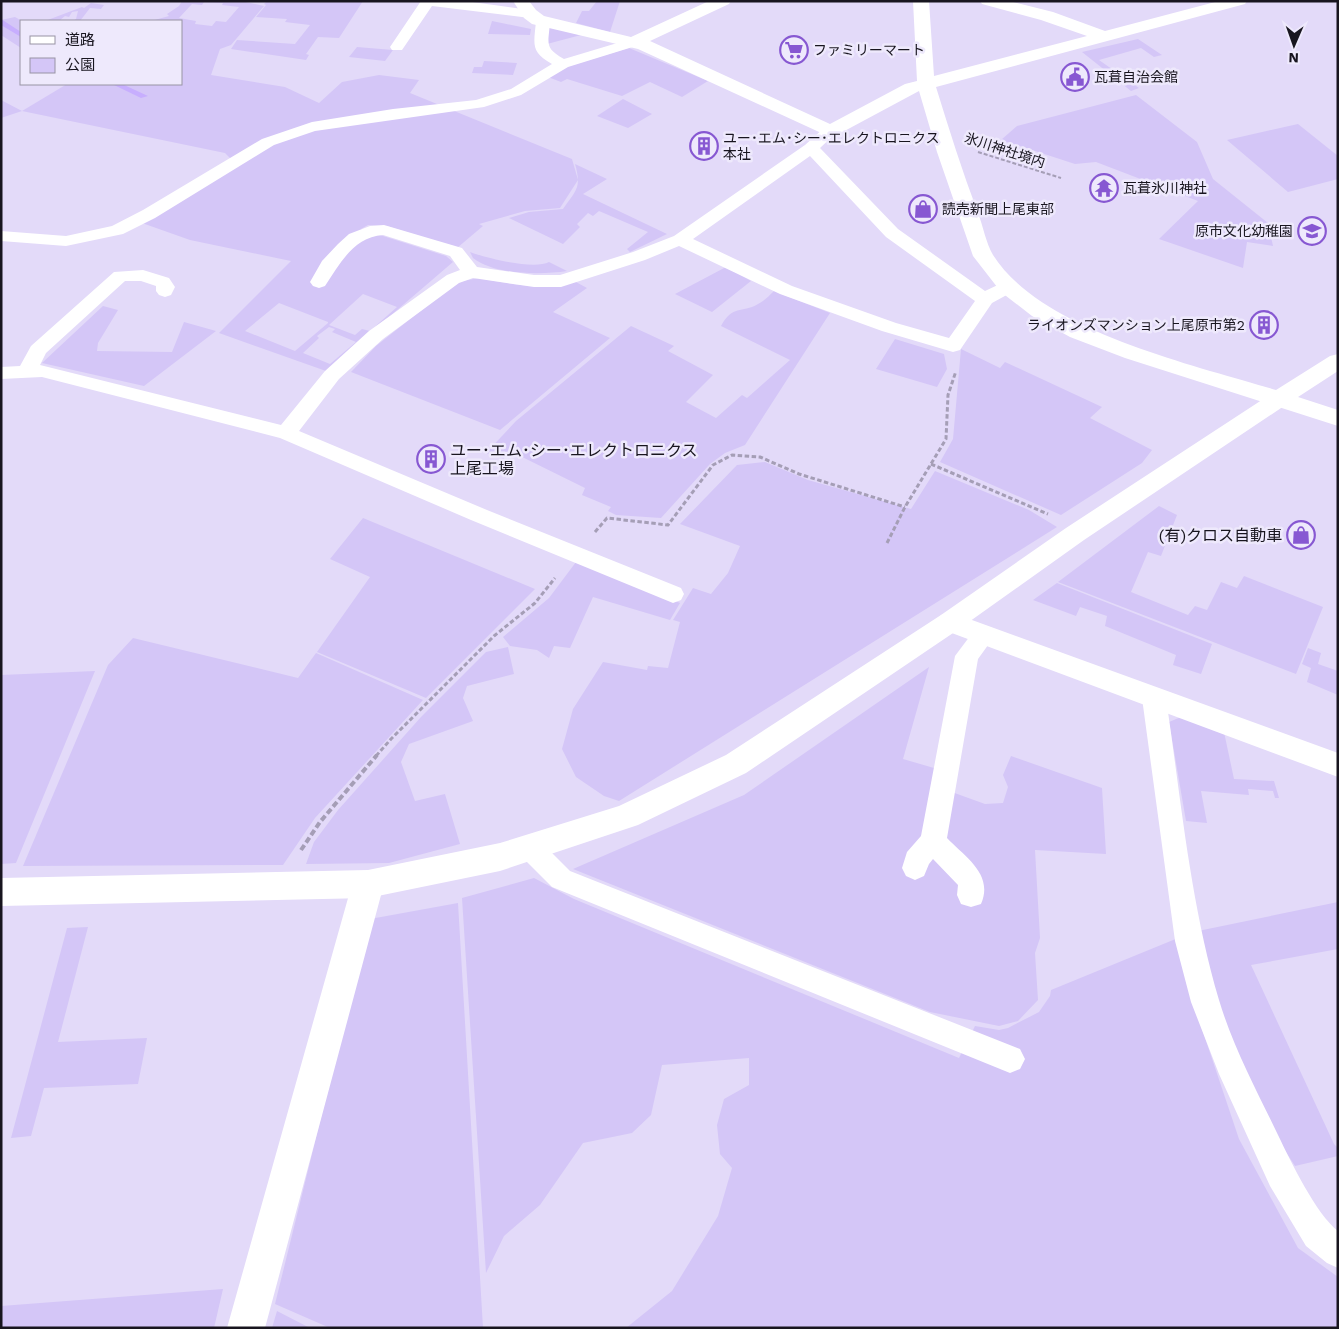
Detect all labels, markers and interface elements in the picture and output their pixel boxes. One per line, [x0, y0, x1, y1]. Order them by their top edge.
legend [20, 20, 182, 85]
north arrow [1269, 20, 1319, 70]
text: 道路 [65, 31, 95, 49]
supermarket icon: ファミリーマート [779, 35, 809, 65]
place label: ファミリーマート [813, 42, 925, 58]
text: N [1288, 50, 1299, 66]
text: 公園 [65, 56, 95, 74]
public building icon: 瓦葺自治会館 [1060, 62, 1090, 92]
place label: 瓦葺自治会館 [1094, 69, 1178, 85]
street label: 氷川神社境内 [963, 129, 1047, 171]
place label: ユー･エム･シー･エレクトロニクス 本社 [723, 130, 940, 162]
building icon: ユー･エム･シー･エレクトロニクス 本社 [689, 131, 719, 161]
temple icon: 瓦葺氷川神社 [1089, 173, 1119, 203]
place label: 瓦葺氷川神社 [1123, 180, 1207, 196]
shop icon: 読売新聞上尾東部 [908, 194, 938, 224]
place label: 読売新聞上尾東部 [942, 201, 1054, 217]
school or university icon: 原市文化幼稚園 [1297, 216, 1327, 246]
place label: 原市文化幼稚園 [1195, 223, 1293, 239]
building icon: ライオンズマンション上尾原市第2 [1249, 310, 1279, 340]
place label: ライオンズマンション上尾原市第2 [1027, 317, 1245, 333]
place label: ユー･エム･シー･エレクトロニクス 上尾工場 [450, 441, 698, 478]
building icon: ユー･エム･シー･エレクトロニクス 上尾工場 [416, 444, 446, 474]
shop icon: (有)クロス自動車 [1286, 520, 1316, 550]
place label: (有)クロス自動車 [1159, 526, 1282, 545]

